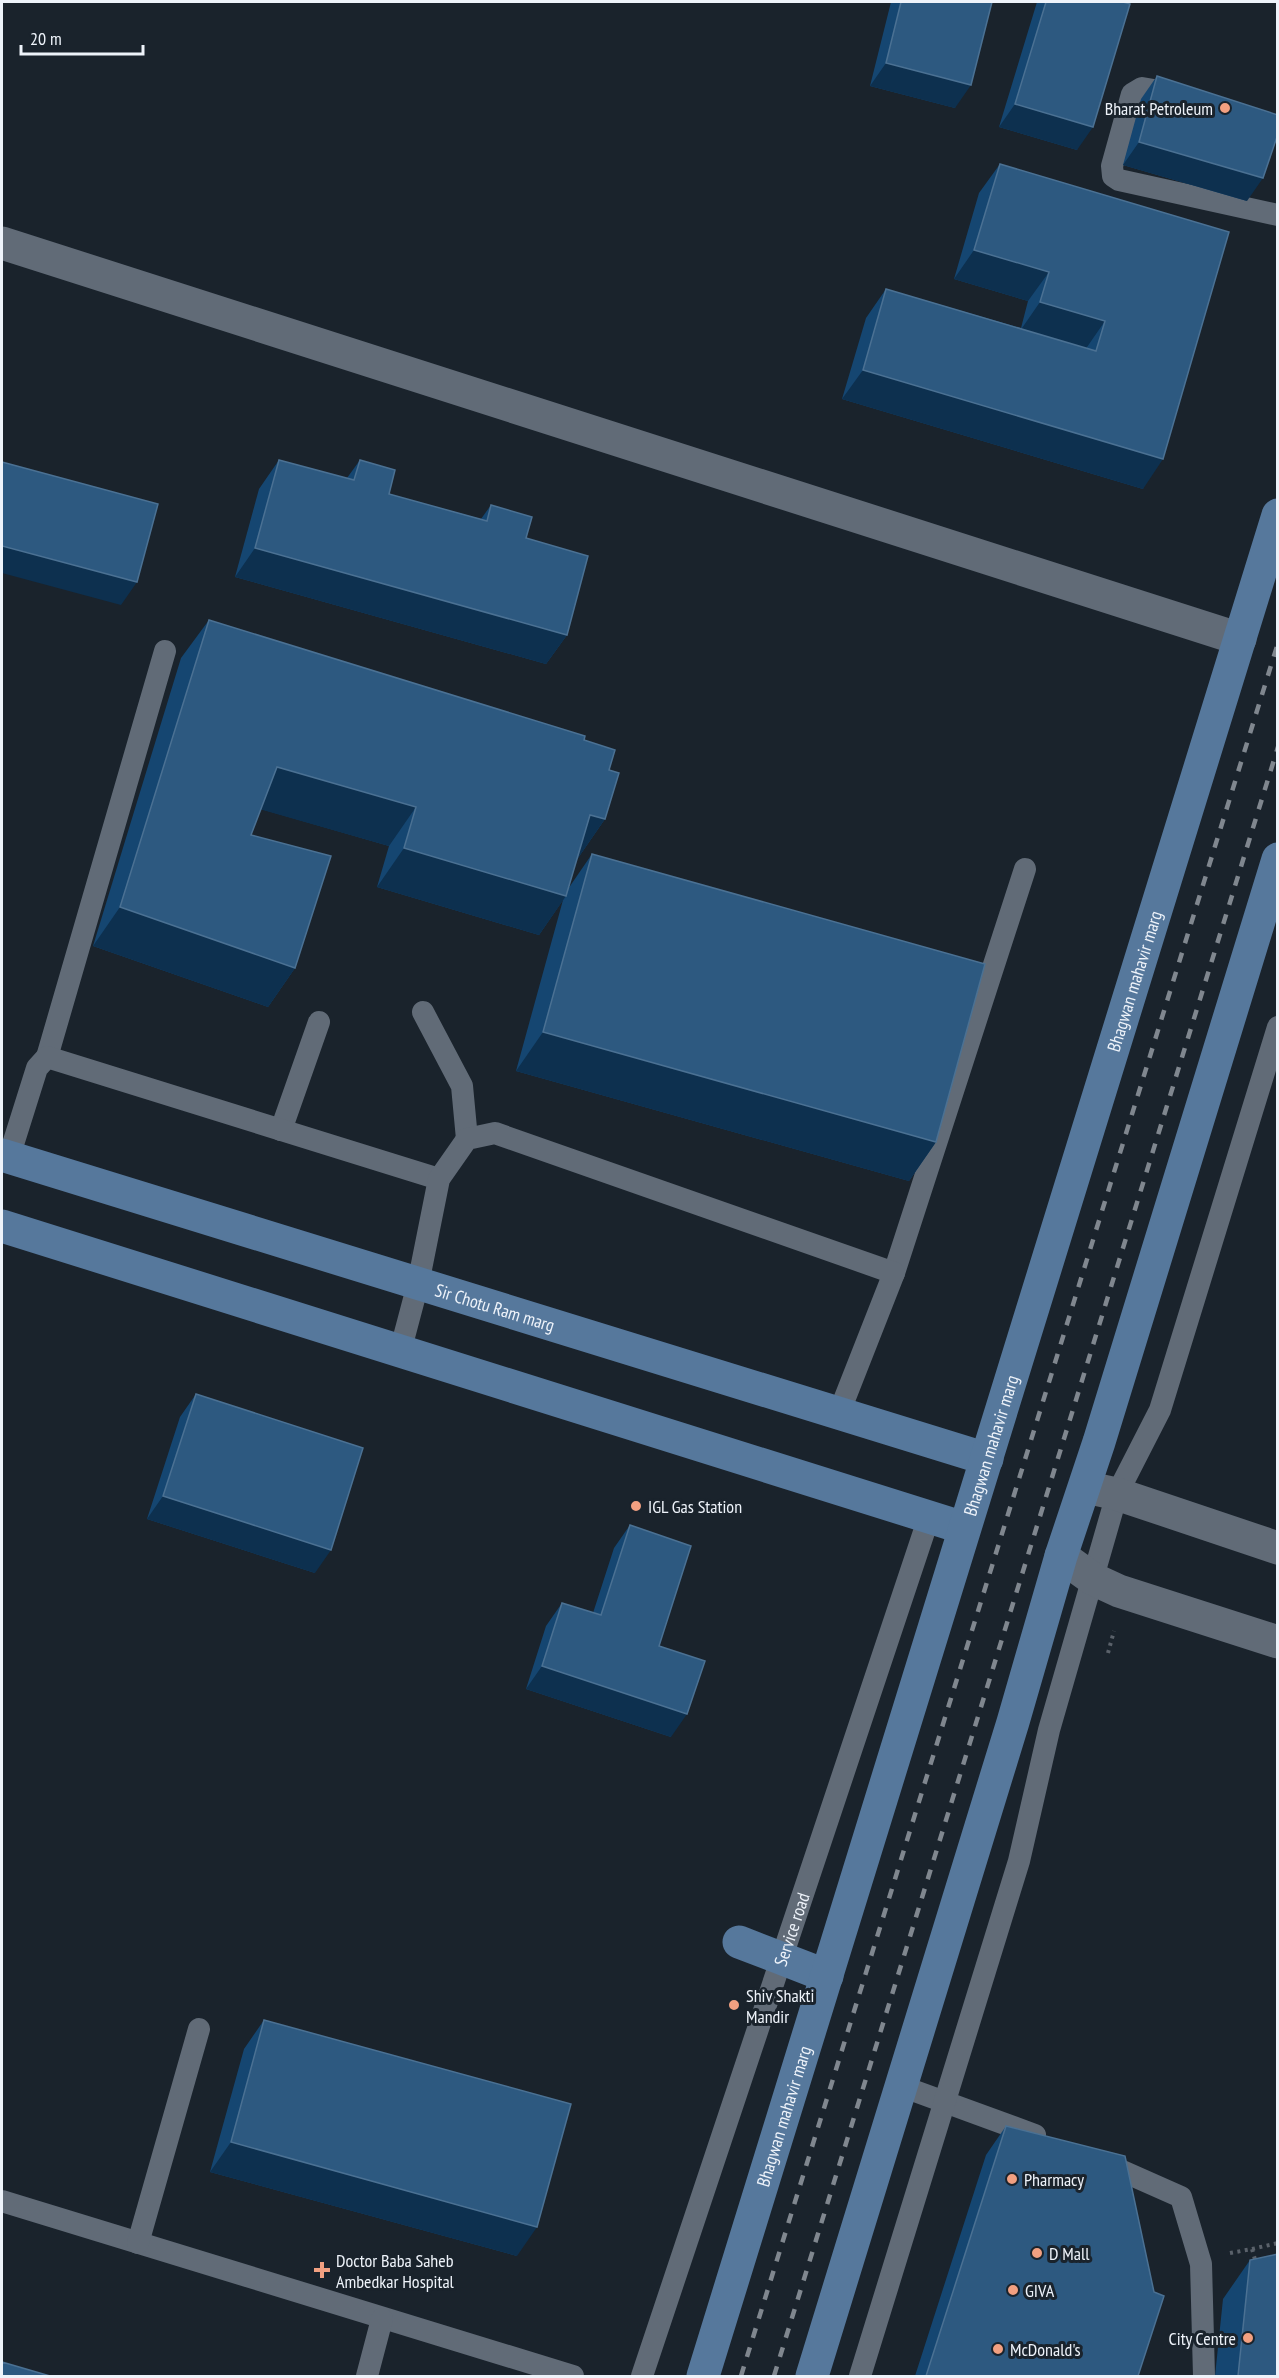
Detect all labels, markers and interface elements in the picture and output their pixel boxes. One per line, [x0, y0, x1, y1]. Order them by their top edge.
scale bar [21, 18, 142, 56]
text: 20 m [30, 27, 62, 50]
place label: Bharat Petroleum [1105, 97, 1213, 120]
marker: Bharat Petroleum [1218, 101, 1232, 115]
street label: Bhagwan mahavir marg [1101, 908, 1167, 1054]
street label: Sir Chotu Ram marg [432, 1278, 558, 1336]
street label: Bhagwan mahavir marg [958, 1372, 1023, 1519]
place label: IGL Gas Station [648, 1495, 742, 1518]
marker: IGL Gas Station [629, 1499, 643, 1513]
street label: Service road [768, 1890, 814, 1969]
place label: Shiv Shakti Mandir [746, 1984, 814, 2028]
marker: Shiv Shakti Mandir [727, 1998, 741, 2012]
street label: Bhagwan mahavir marg [751, 2043, 816, 2189]
place label: Pharmacy [1024, 2168, 1084, 2191]
marker: Pharmacy [1005, 2172, 1019, 2186]
place label: D Mall [1049, 2242, 1090, 2265]
marker: D Mall [1030, 2246, 1044, 2260]
place label: Doctor Baba Saheb Ambedkar Hospital [336, 2249, 455, 2293]
marker: Doctor Baba Saheb Ambedkar Hospital [313, 2261, 331, 2279]
place label: GIVA [1025, 2279, 1055, 2302]
marker: GIVA [1006, 2283, 1020, 2297]
place label: City Centre [1169, 2327, 1236, 2350]
marker: City Centre [1241, 2331, 1255, 2345]
place label: McDonald's [1010, 2338, 1081, 2361]
marker: McDonald's [991, 2342, 1005, 2356]

